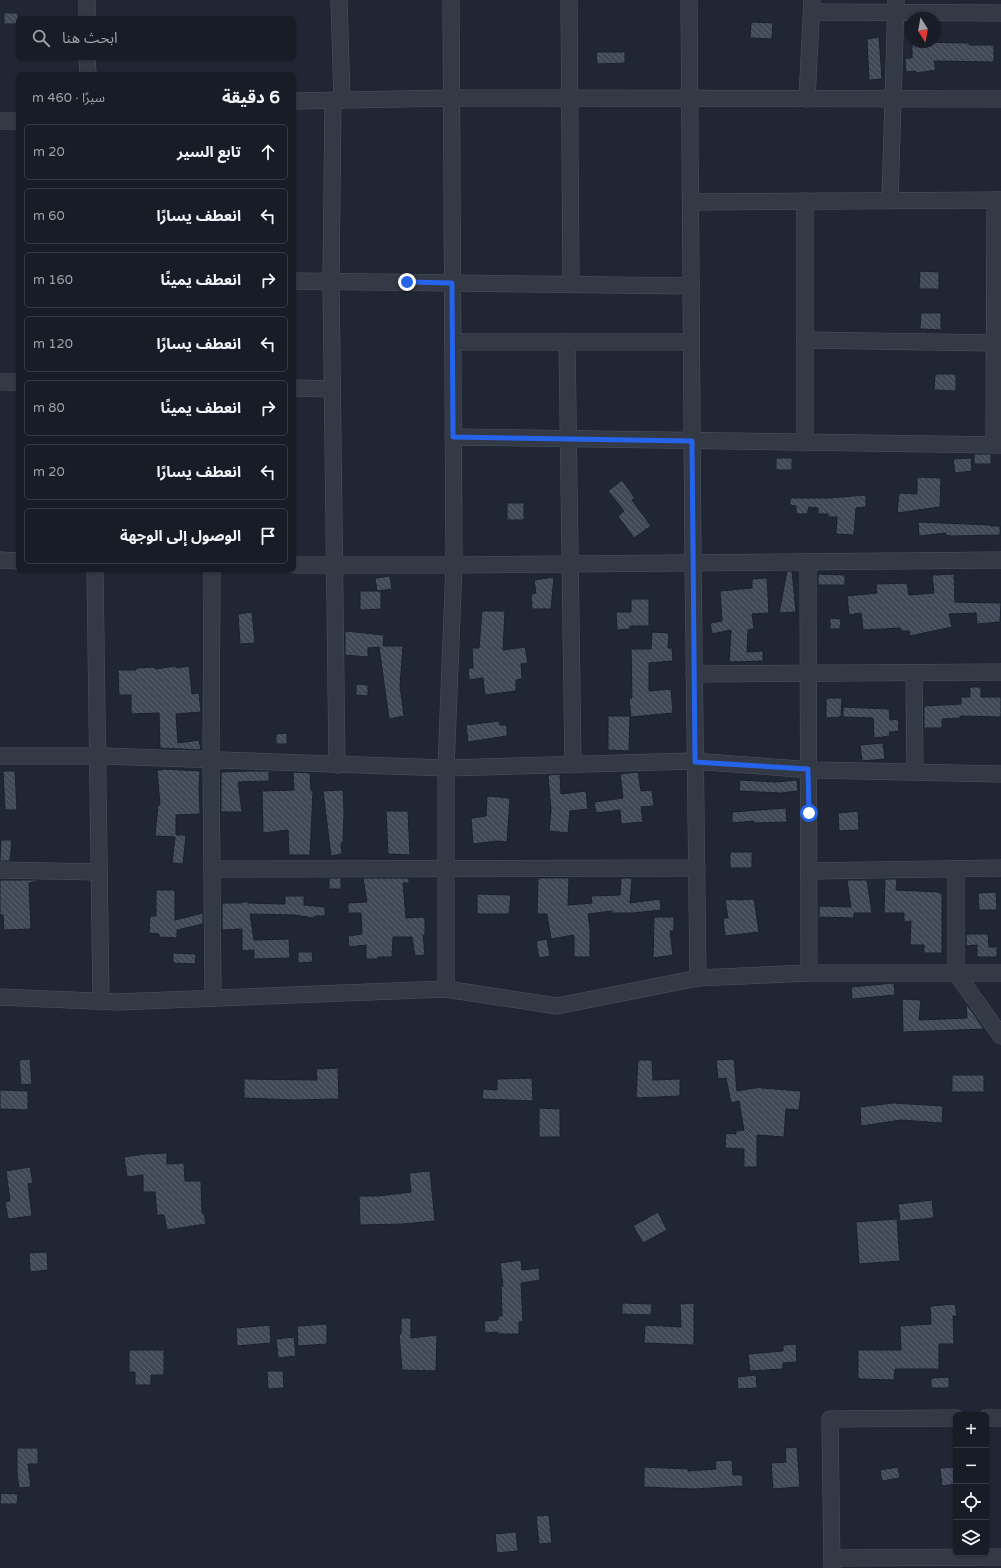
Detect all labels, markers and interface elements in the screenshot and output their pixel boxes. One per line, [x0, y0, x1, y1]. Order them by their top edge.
north arrow [905, 12, 941, 48]
search box [16, 16, 296, 60]
icon: search [30, 27, 52, 49]
text: ابحث هنا [62, 29, 118, 47]
text: 6 دقيقة [222, 87, 280, 108]
text: سيرًا · 460 m [32, 90, 105, 106]
icon: ahead [257, 141, 279, 163]
text: تابع السير [177, 143, 241, 161]
text: 20 m [33, 144, 65, 160]
icon: left [257, 205, 279, 227]
text: انعطف يسارًا [157, 207, 241, 225]
text: 60 m [33, 208, 65, 224]
icon: right [257, 269, 279, 291]
text: انعطف يمينًا [160, 271, 241, 289]
text: 160 m [33, 272, 73, 288]
route end [398, 273, 416, 291]
icon: left [257, 333, 279, 355]
text: انعطف يسارًا [157, 335, 241, 353]
text: 120 m [33, 336, 73, 352]
icon: right [257, 397, 279, 419]
text: انعطف يمينًا [160, 399, 241, 417]
text: 80 m [33, 400, 65, 416]
icon: left [257, 461, 279, 483]
text: انعطف يسارًا [157, 463, 241, 481]
text: 20 m [33, 464, 65, 480]
icon: arrive [257, 525, 279, 547]
text: الوصول إلى الوجهة [120, 527, 241, 545]
route start [800, 804, 818, 822]
map controls [953, 1412, 989, 1556]
button: + [953, 1412, 989, 1448]
button: − [953, 1448, 989, 1484]
button: locate [953, 1484, 989, 1520]
button: layers [953, 1520, 989, 1556]

